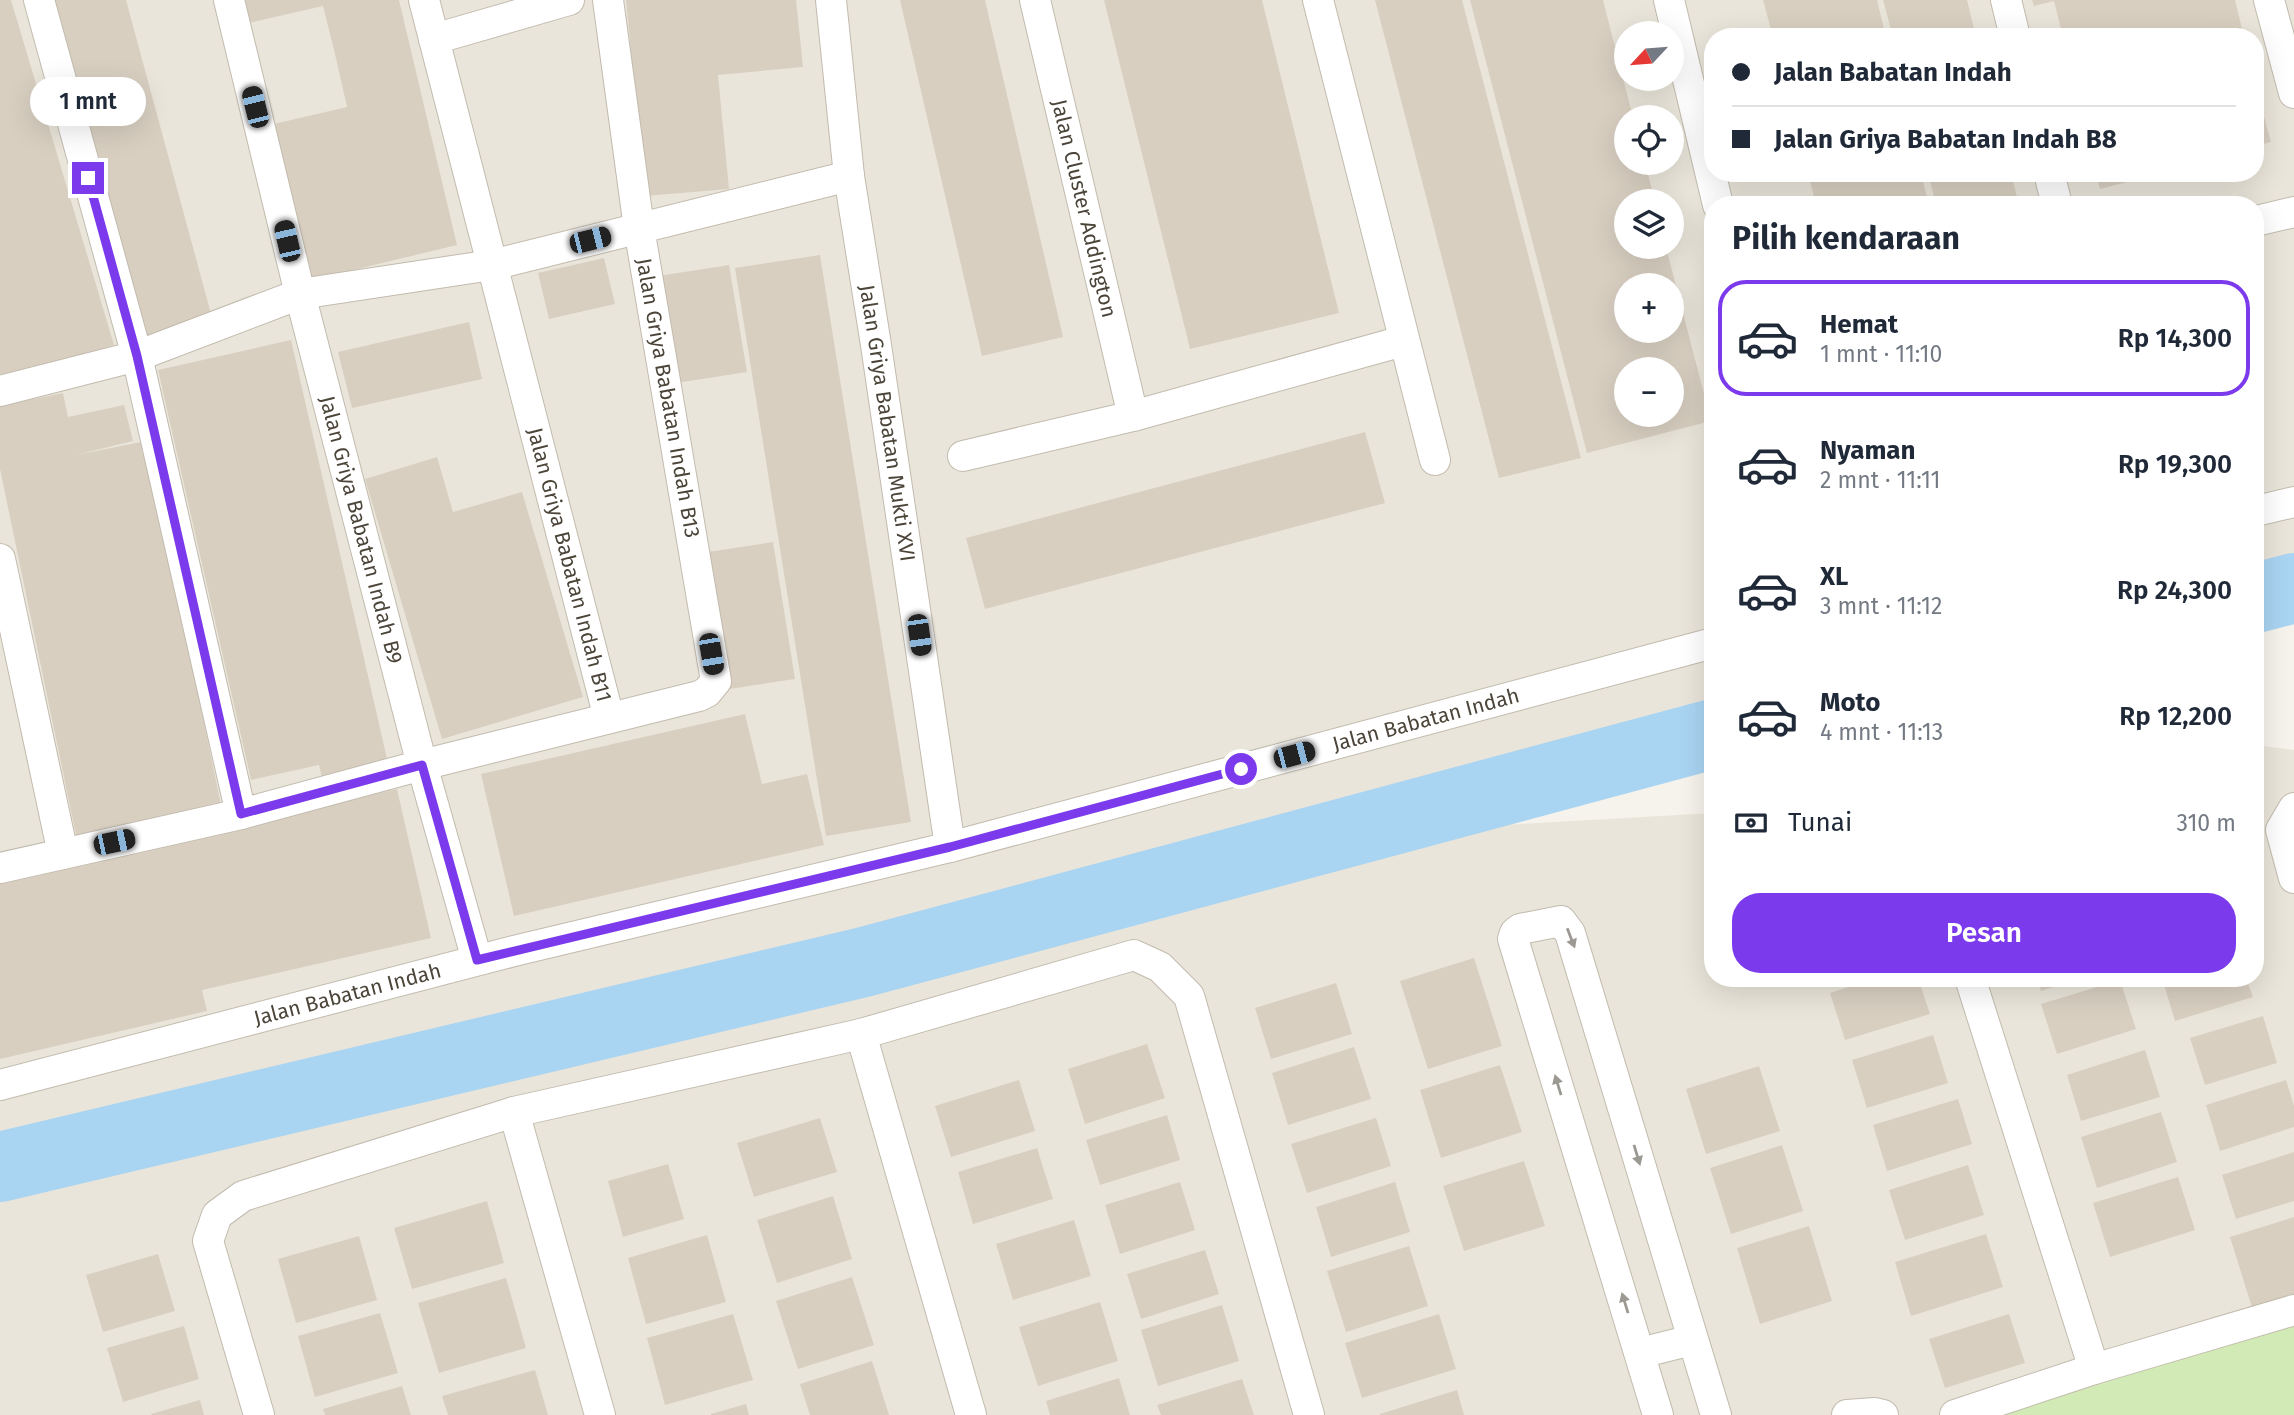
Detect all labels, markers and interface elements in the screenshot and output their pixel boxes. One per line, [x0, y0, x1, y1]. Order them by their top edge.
north arrow [1614, 21, 1684, 91]
map controls [1614, 21, 1684, 427]
text: Jalan Babatan Indah [1774, 57, 2012, 88]
callout: 1 mnt [30, 76, 146, 125]
car [240, 84, 271, 130]
text: 1 mnt [59, 87, 117, 115]
street label: Jalan Cluster Addington [1046, 97, 1122, 320]
button: locate [1614, 105, 1684, 175]
text: Jalan Griya Babatan Indah B8 [1774, 124, 2117, 155]
route end [72, 162, 104, 194]
button: layers [1614, 189, 1684, 259]
car [273, 218, 302, 264]
text: Pilih kendaraan [1732, 219, 1960, 257]
car [568, 225, 613, 255]
street label: Jalan Griya Babatan Indah B13 [631, 256, 705, 540]
button: + [1614, 273, 1684, 343]
street label: Jalan Griya Babatan Mukti XVI [854, 283, 921, 563]
icon: car [1736, 307, 1799, 370]
text: Hemat [1820, 309, 1898, 340]
text: Rp 14,300 [2118, 323, 2232, 354]
text: 1 mnt · 11:10 [1820, 340, 1942, 368]
button: − [1614, 357, 1684, 427]
street label: Jalan Griya Babatan Indah B9 [314, 393, 408, 667]
street label: Jalan Griya Babatan Indah B11 [522, 425, 617, 704]
icon: car [1736, 433, 1799, 496]
text: Nyaman [1820, 435, 1916, 466]
text: Rp 19,300 [2118, 449, 2232, 480]
text: 2 mnt · 11:11 [1820, 466, 1940, 494]
icon: car [1736, 559, 1799, 622]
text: XL [1820, 561, 1848, 592]
text: Rp 24,300 [2117, 575, 2232, 606]
text: 3 mnt · 11:12 [1820, 592, 1942, 620]
car [906, 613, 933, 657]
car [698, 631, 725, 677]
street label: Jalan Babatan Indah [1330, 682, 1522, 757]
icon: car [1736, 685, 1799, 748]
text: Moto [1820, 687, 1880, 718]
text: Rp 12,200 [2119, 701, 2232, 732]
text: 4 mnt · 11:13 [1820, 718, 1943, 746]
car [1271, 739, 1318, 771]
route start [1225, 753, 1257, 785]
icon: cash [1732, 804, 1770, 842]
text: Tunai [1788, 807, 1852, 838]
text: 310 m [2176, 809, 2236, 837]
car [92, 827, 137, 857]
button: Pesan [1732, 893, 2236, 973]
one-way arrow [1566, 927, 1577, 948]
street label: Jalan Babatan Indah [251, 958, 444, 1031]
one-way arrow [1552, 1074, 1563, 1095]
one-way arrow [1632, 1145, 1643, 1166]
one-way arrow [1619, 1292, 1629, 1313]

